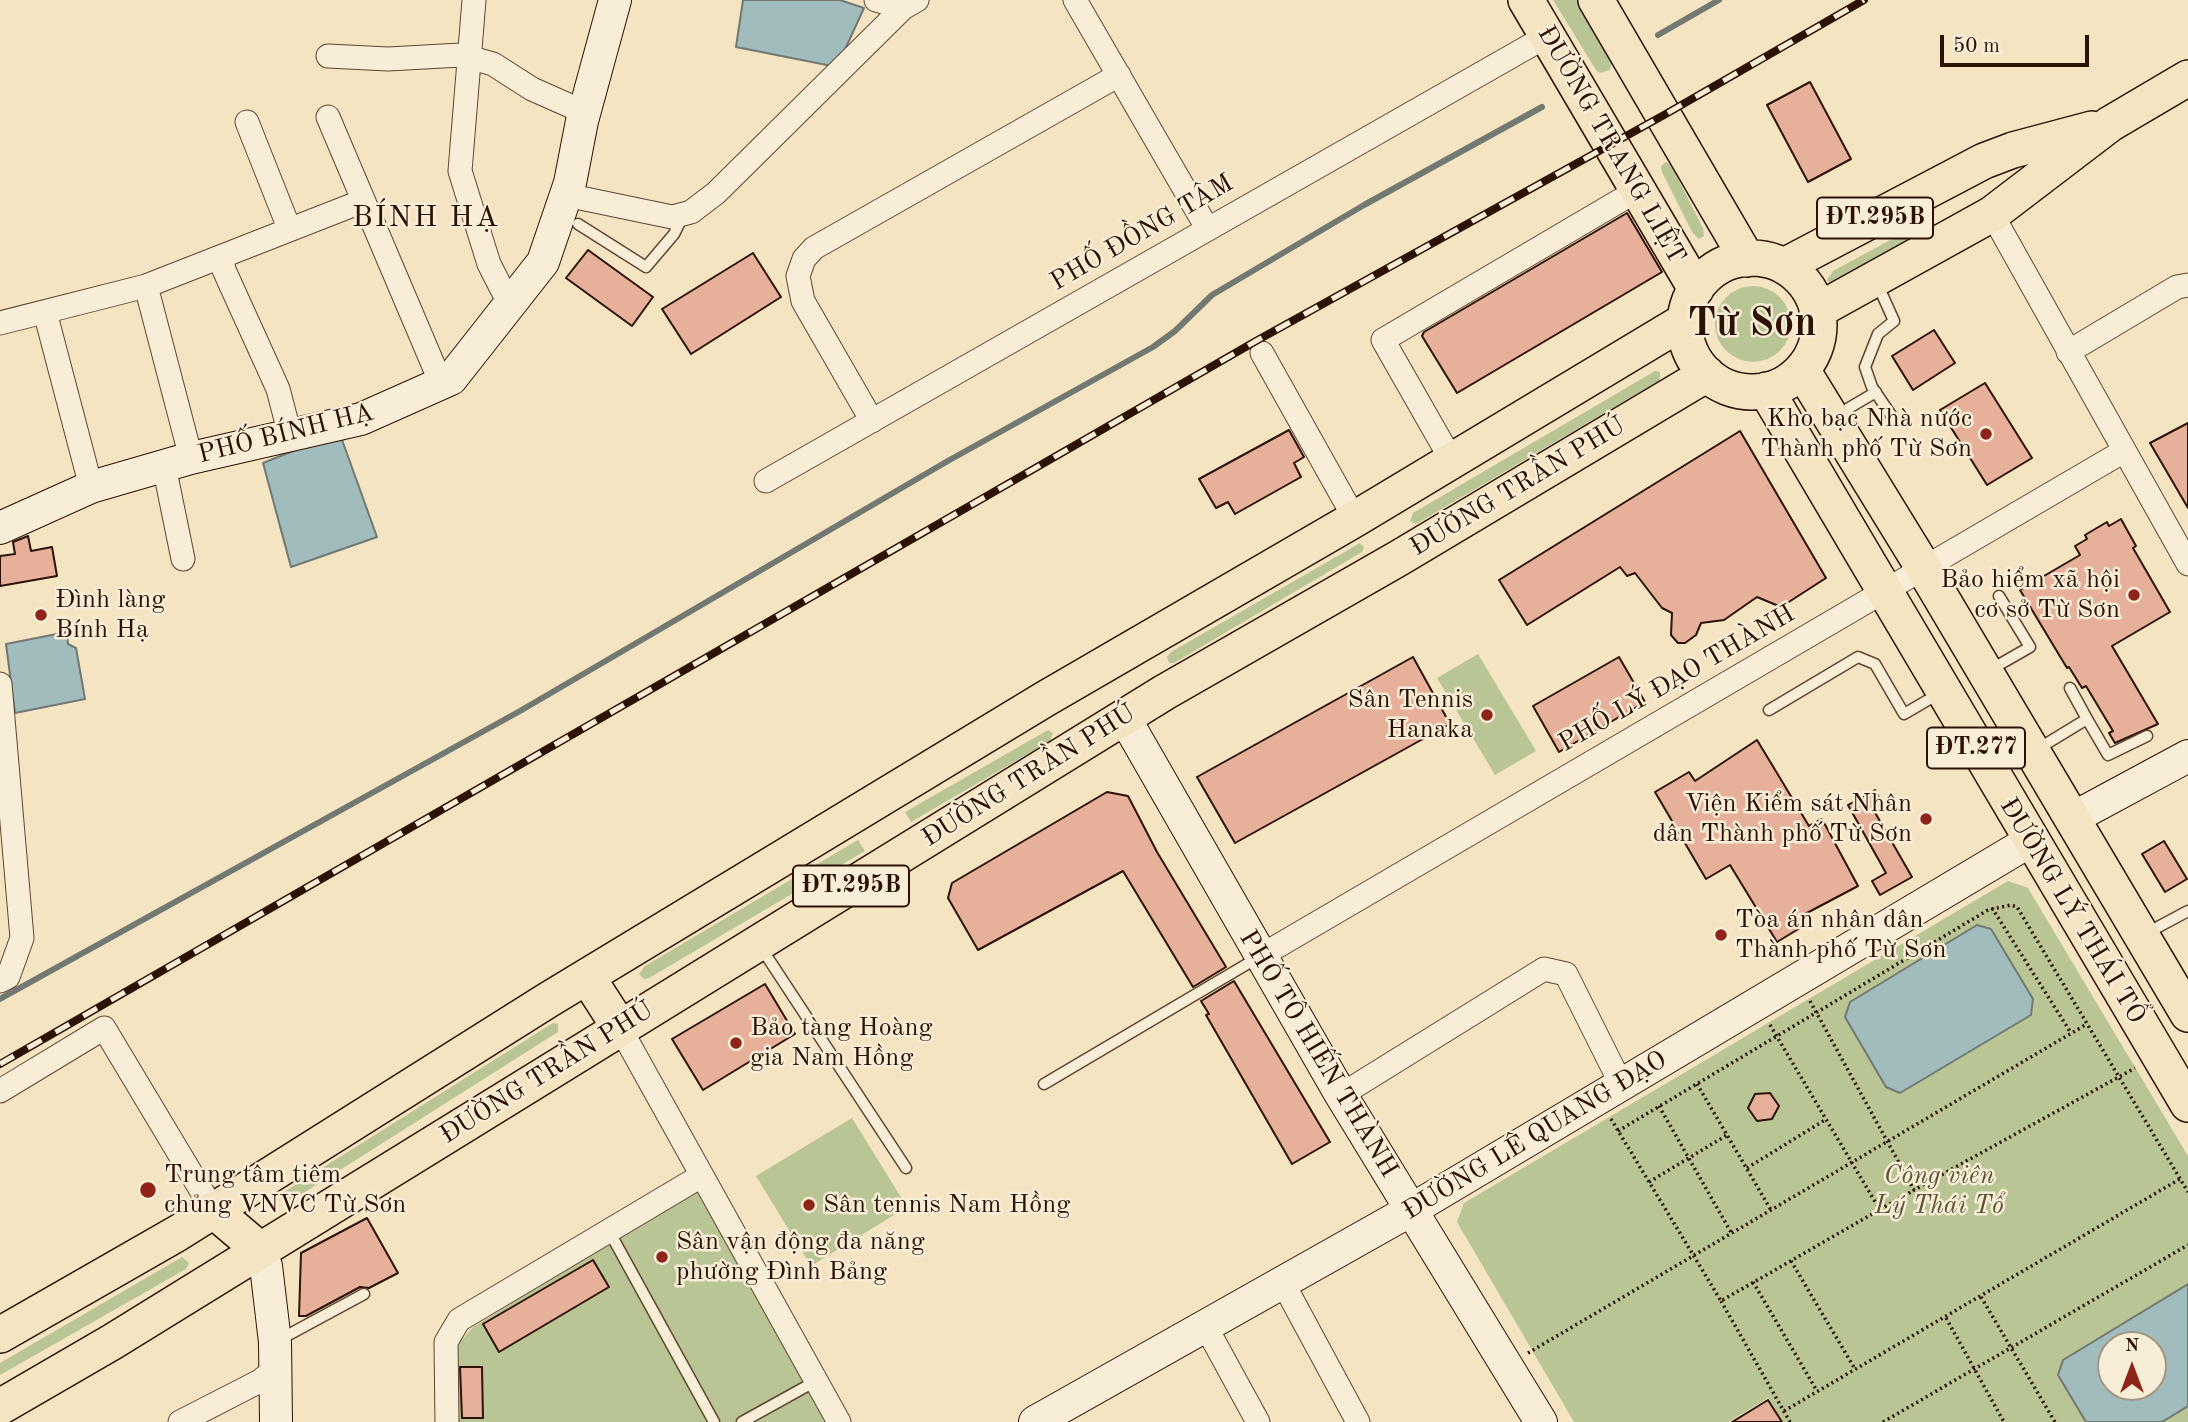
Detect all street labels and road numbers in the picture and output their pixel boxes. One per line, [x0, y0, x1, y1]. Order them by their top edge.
street label: ĐƯỜNG TRANG LIỆT [1530, 20, 1692, 270]
street label: PHỐ ĐỒNG TÂM [1045, 168, 1239, 298]
road number: ĐT.295B [1817, 198, 1933, 238]
street label: PHỐ BÍNH HẠ [195, 397, 377, 471]
street label: ĐƯỜNG TRẦN PHÚ [1405, 410, 1631, 564]
street label: PHỐ LÝ ĐẠO THÀNH [1553, 599, 1801, 759]
street label: ĐƯỜNG TRẦN PHÚ [917, 698, 1141, 854]
road number: ĐT.277 [1927, 728, 2025, 768]
street label: ĐƯỜNG LÝ THÁI TỔ [1992, 792, 2152, 1030]
road number: ĐT.295B [793, 866, 909, 906]
street label: PHỐ TÔ HIẾN THÀNH [1232, 925, 1404, 1183]
street label: ĐƯỜNG TRẦN PHÚ [435, 995, 659, 1151]
street label: ĐƯỜNG LÊ QUANG ĐẠO [1397, 1045, 1673, 1227]

